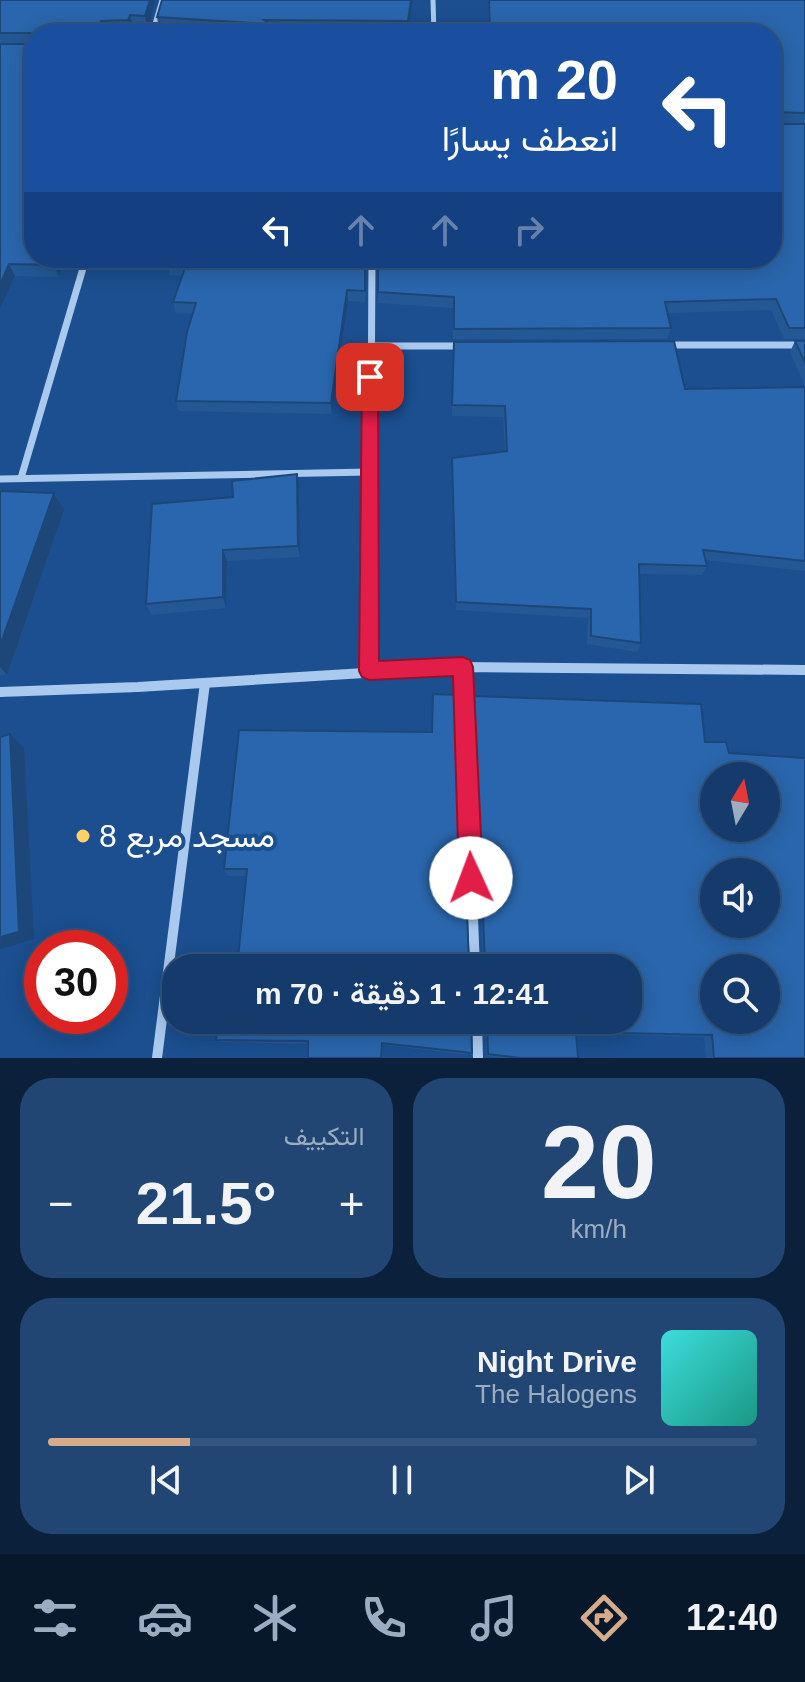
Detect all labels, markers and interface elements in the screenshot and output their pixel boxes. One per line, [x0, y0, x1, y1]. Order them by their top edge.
text: 20 m [490, 48, 618, 111]
icon: left [646, 56, 750, 160]
text: انعطف يسارًا [442, 118, 618, 159]
icon: left [255, 208, 299, 252]
icon: ahead [339, 208, 383, 252]
icon: ahead [423, 208, 467, 252]
icon: right [507, 208, 551, 252]
pin [336, 343, 404, 411]
icon: arrive [348, 355, 392, 399]
north arrow [700, 762, 780, 842]
map controls [700, 762, 780, 1034]
place label: مسجد مربع 8 [99, 818, 275, 858]
marker: مسجد مربع 8 [74, 827, 92, 845]
position arrow [429, 836, 513, 920]
button: sound [700, 858, 780, 938]
speed limit sign: 30 [24, 930, 128, 1034]
button: search [700, 954, 780, 1034]
text: 12:41 · 1 دقيقة · 70 m [255, 977, 549, 1010]
text: 20 [541, 1104, 657, 1220]
text: التكييف [284, 1121, 365, 1151]
text: 21.5° [136, 1170, 277, 1237]
text: − [48, 1179, 74, 1228]
text: + [339, 1179, 365, 1228]
text: km/h [571, 1214, 627, 1244]
text: Night Drive [477, 1345, 637, 1378]
text: The Halogens [475, 1379, 637, 1409]
icon: previous [144, 1458, 188, 1502]
icon: pause [380, 1458, 424, 1502]
icon: next [617, 1458, 661, 1502]
icon: filters [27, 1590, 83, 1646]
icon: car [137, 1590, 193, 1646]
icon: climate [247, 1590, 303, 1646]
icon: phone [356, 1590, 412, 1646]
icon: music [466, 1590, 522, 1646]
icon: directions [576, 1590, 632, 1646]
text: 12:40 [686, 1597, 778, 1638]

